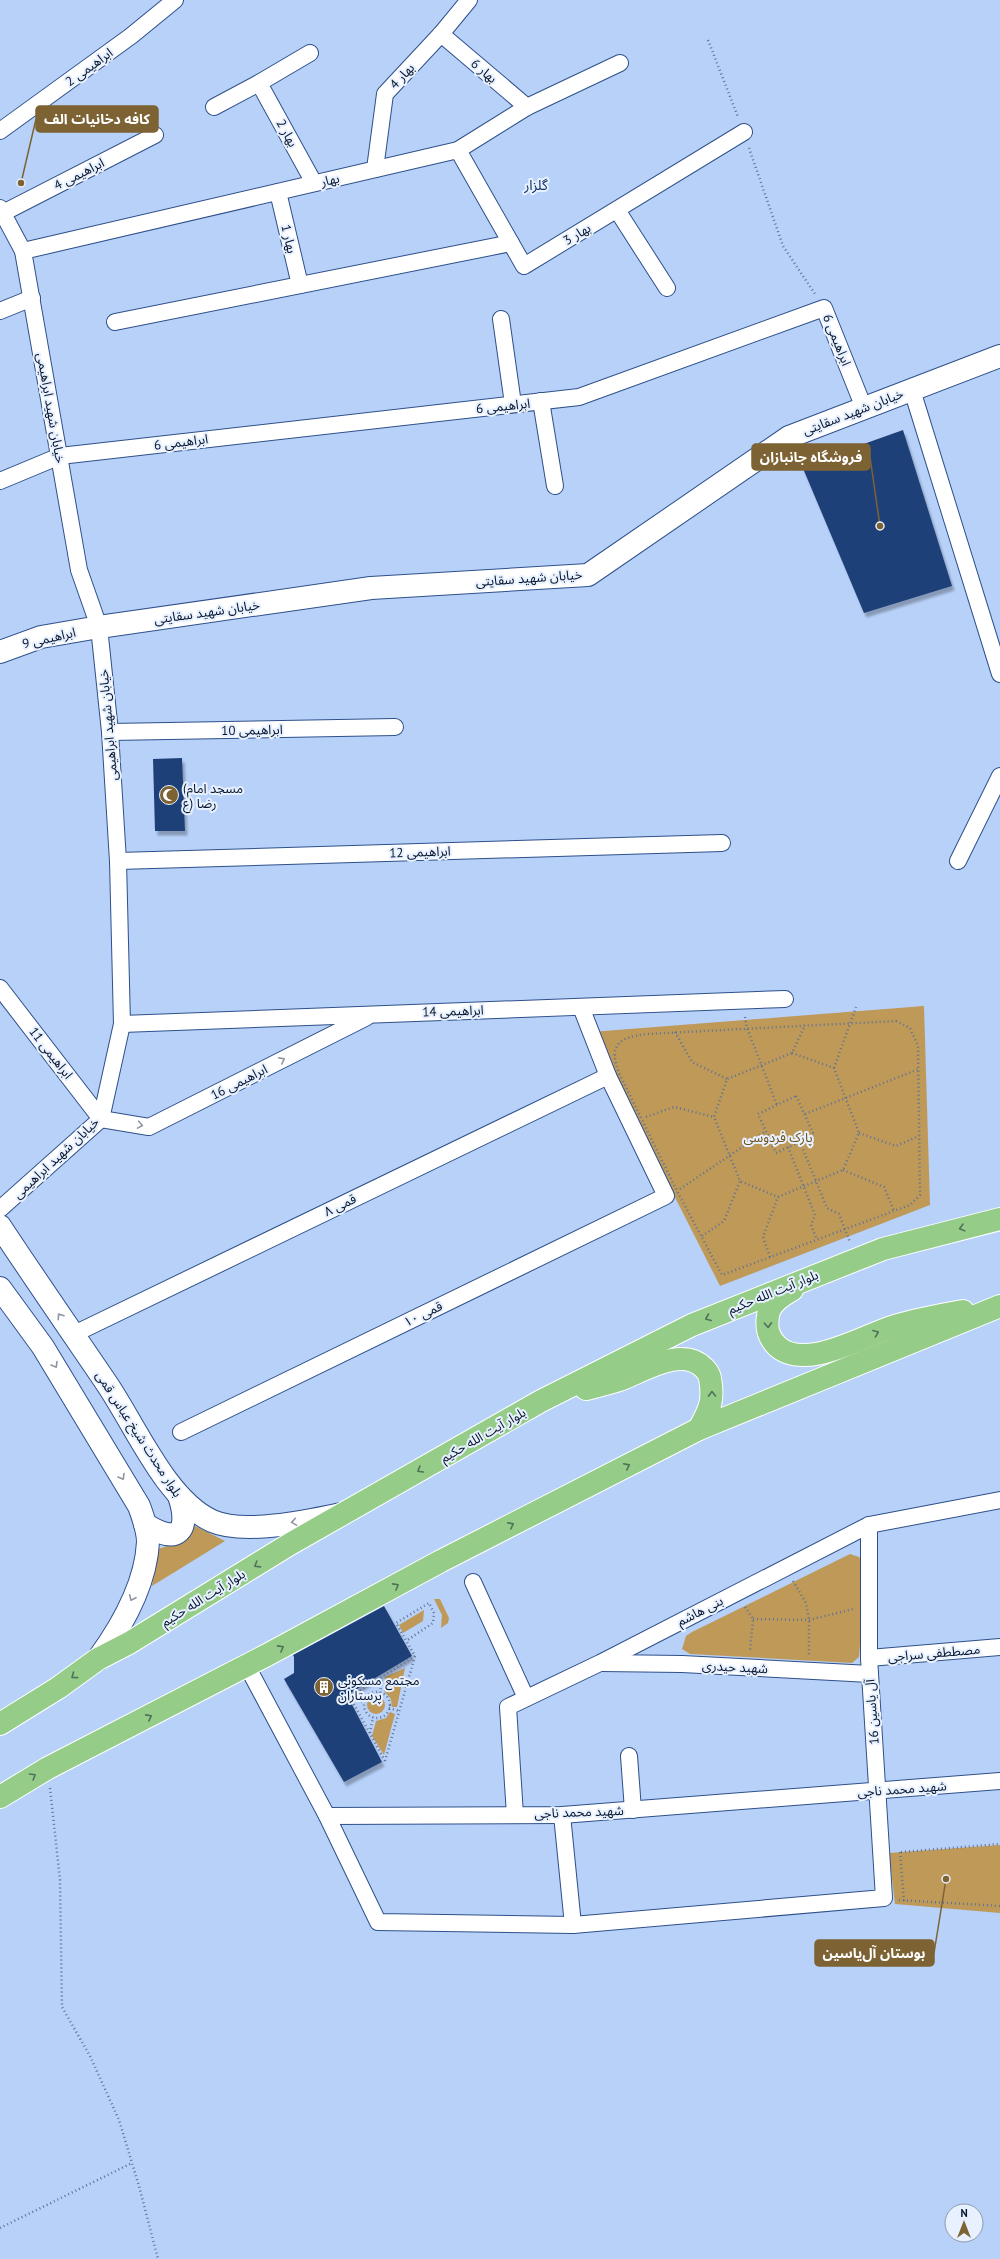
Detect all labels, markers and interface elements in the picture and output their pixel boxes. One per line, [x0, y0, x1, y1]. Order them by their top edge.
street label: ابراهیمی 2 [62, 44, 116, 90]
street label: بهار 6 [467, 55, 501, 87]
street label: بهار 4 [386, 60, 418, 92]
callout: کافه دخانیات الف [36, 106, 158, 132]
text: کافه دخانیات الف [44, 110, 151, 128]
street label: بهار 2 [272, 116, 302, 150]
street label: ابراهیمی 4 [51, 154, 107, 194]
street label: بهار [318, 170, 341, 191]
district label: گلزار [523, 176, 548, 194]
street label: بهار 3 [560, 219, 594, 249]
street label: بهار 1 [277, 223, 301, 255]
street label: ابراهیمی 6 [819, 312, 855, 368]
street label: خیابان شهید ابراهیمی [33, 351, 69, 465]
street label: خیابان شهید سقایتی [800, 385, 906, 439]
street label: ابراهیمی 6 [475, 395, 531, 417]
street label: ابراهیمی 6 [153, 430, 209, 454]
callout: فروشگاه جانبازان [752, 444, 870, 470]
text: فروشگاه جانبازان [760, 448, 862, 466]
street label: خیابان شهید سقایتی [475, 566, 583, 590]
street label: خیابان شهید سقایتی [153, 596, 261, 628]
street label: ابراهیمی 9 [21, 624, 77, 652]
street label: خیابان شهید ابراهیمی [95, 668, 121, 781]
street label: ابراهیمی 10 [221, 721, 283, 739]
place label: (مسجد امام رضا (ع [183, 780, 243, 814]
mosque icon: (مسجد امام رضا (ع [158, 784, 180, 806]
street label: ابراهیمی 12 [389, 842, 451, 862]
street label: ابراهیمی 14 [422, 1001, 484, 1021]
street label: ابراهیمی 11 [25, 1024, 77, 1082]
one-way arrow [277, 1057, 285, 1065]
street label: ابراهیمی 16 [208, 1060, 270, 1104]
street label: خیابان شهید ابراهیمی [9, 1113, 103, 1202]
one-way arrow [137, 1120, 143, 1129]
park label: پارک فردوسی [743, 1129, 813, 1147]
street label: قمی ۸ [321, 1190, 359, 1220]
one-way arrow [959, 1224, 965, 1232]
street label: بلوار آیت الله حکیم [725, 1266, 821, 1320]
street label: قمی ۱۰ [401, 1297, 445, 1331]
one-way arrow [57, 1313, 65, 1320]
one-way arrow [705, 1314, 712, 1322]
one-way arrow [764, 1322, 772, 1328]
one-way arrow [873, 1329, 880, 1337]
one-way arrow [50, 1361, 57, 1368]
street label: بلوار محدث شیخ عباس قمی [90, 1368, 186, 1501]
one-way arrow [707, 1390, 716, 1397]
street label: بلوار آیت الله حکیم [437, 1404, 530, 1468]
one-way arrow [622, 1463, 630, 1471]
one-way arrow [417, 1466, 424, 1473]
one-way arrow [117, 1473, 124, 1480]
one-way arrow [291, 1517, 297, 1526]
one-way arrow [507, 1523, 514, 1530]
one-way arrow [254, 1560, 261, 1567]
street label: بلوار آیت الله حکیم [158, 1565, 249, 1632]
one-way arrow [392, 1583, 399, 1590]
street label: بنی هاشم [674, 1592, 727, 1632]
one-way arrow [129, 1595, 137, 1602]
street label: مصططفی سراجی [887, 1640, 981, 1665]
one-way arrow [277, 1645, 285, 1652]
street label: شهید حیدری [702, 1657, 768, 1677]
one-way arrow [72, 1671, 79, 1678]
place label: مجتمع مسکونی پرستاران [338, 1672, 420, 1705]
building icon: مجتمع مسکونی پرستاران [313, 1676, 335, 1698]
street label: آل یاسین 16 [861, 1678, 883, 1745]
one-way arrow [145, 1714, 152, 1721]
one-way arrow [29, 1774, 36, 1781]
street label: شهید محمد ناجی [857, 1777, 947, 1801]
street label: شهید محمد ناجی [534, 1802, 624, 1822]
callout: بوستان آل‌یاسین [815, 1940, 934, 1966]
text: بوستان آل‌یاسین [822, 1944, 926, 1962]
north arrow [944, 2203, 984, 2243]
text: N [960, 2206, 968, 2220]

